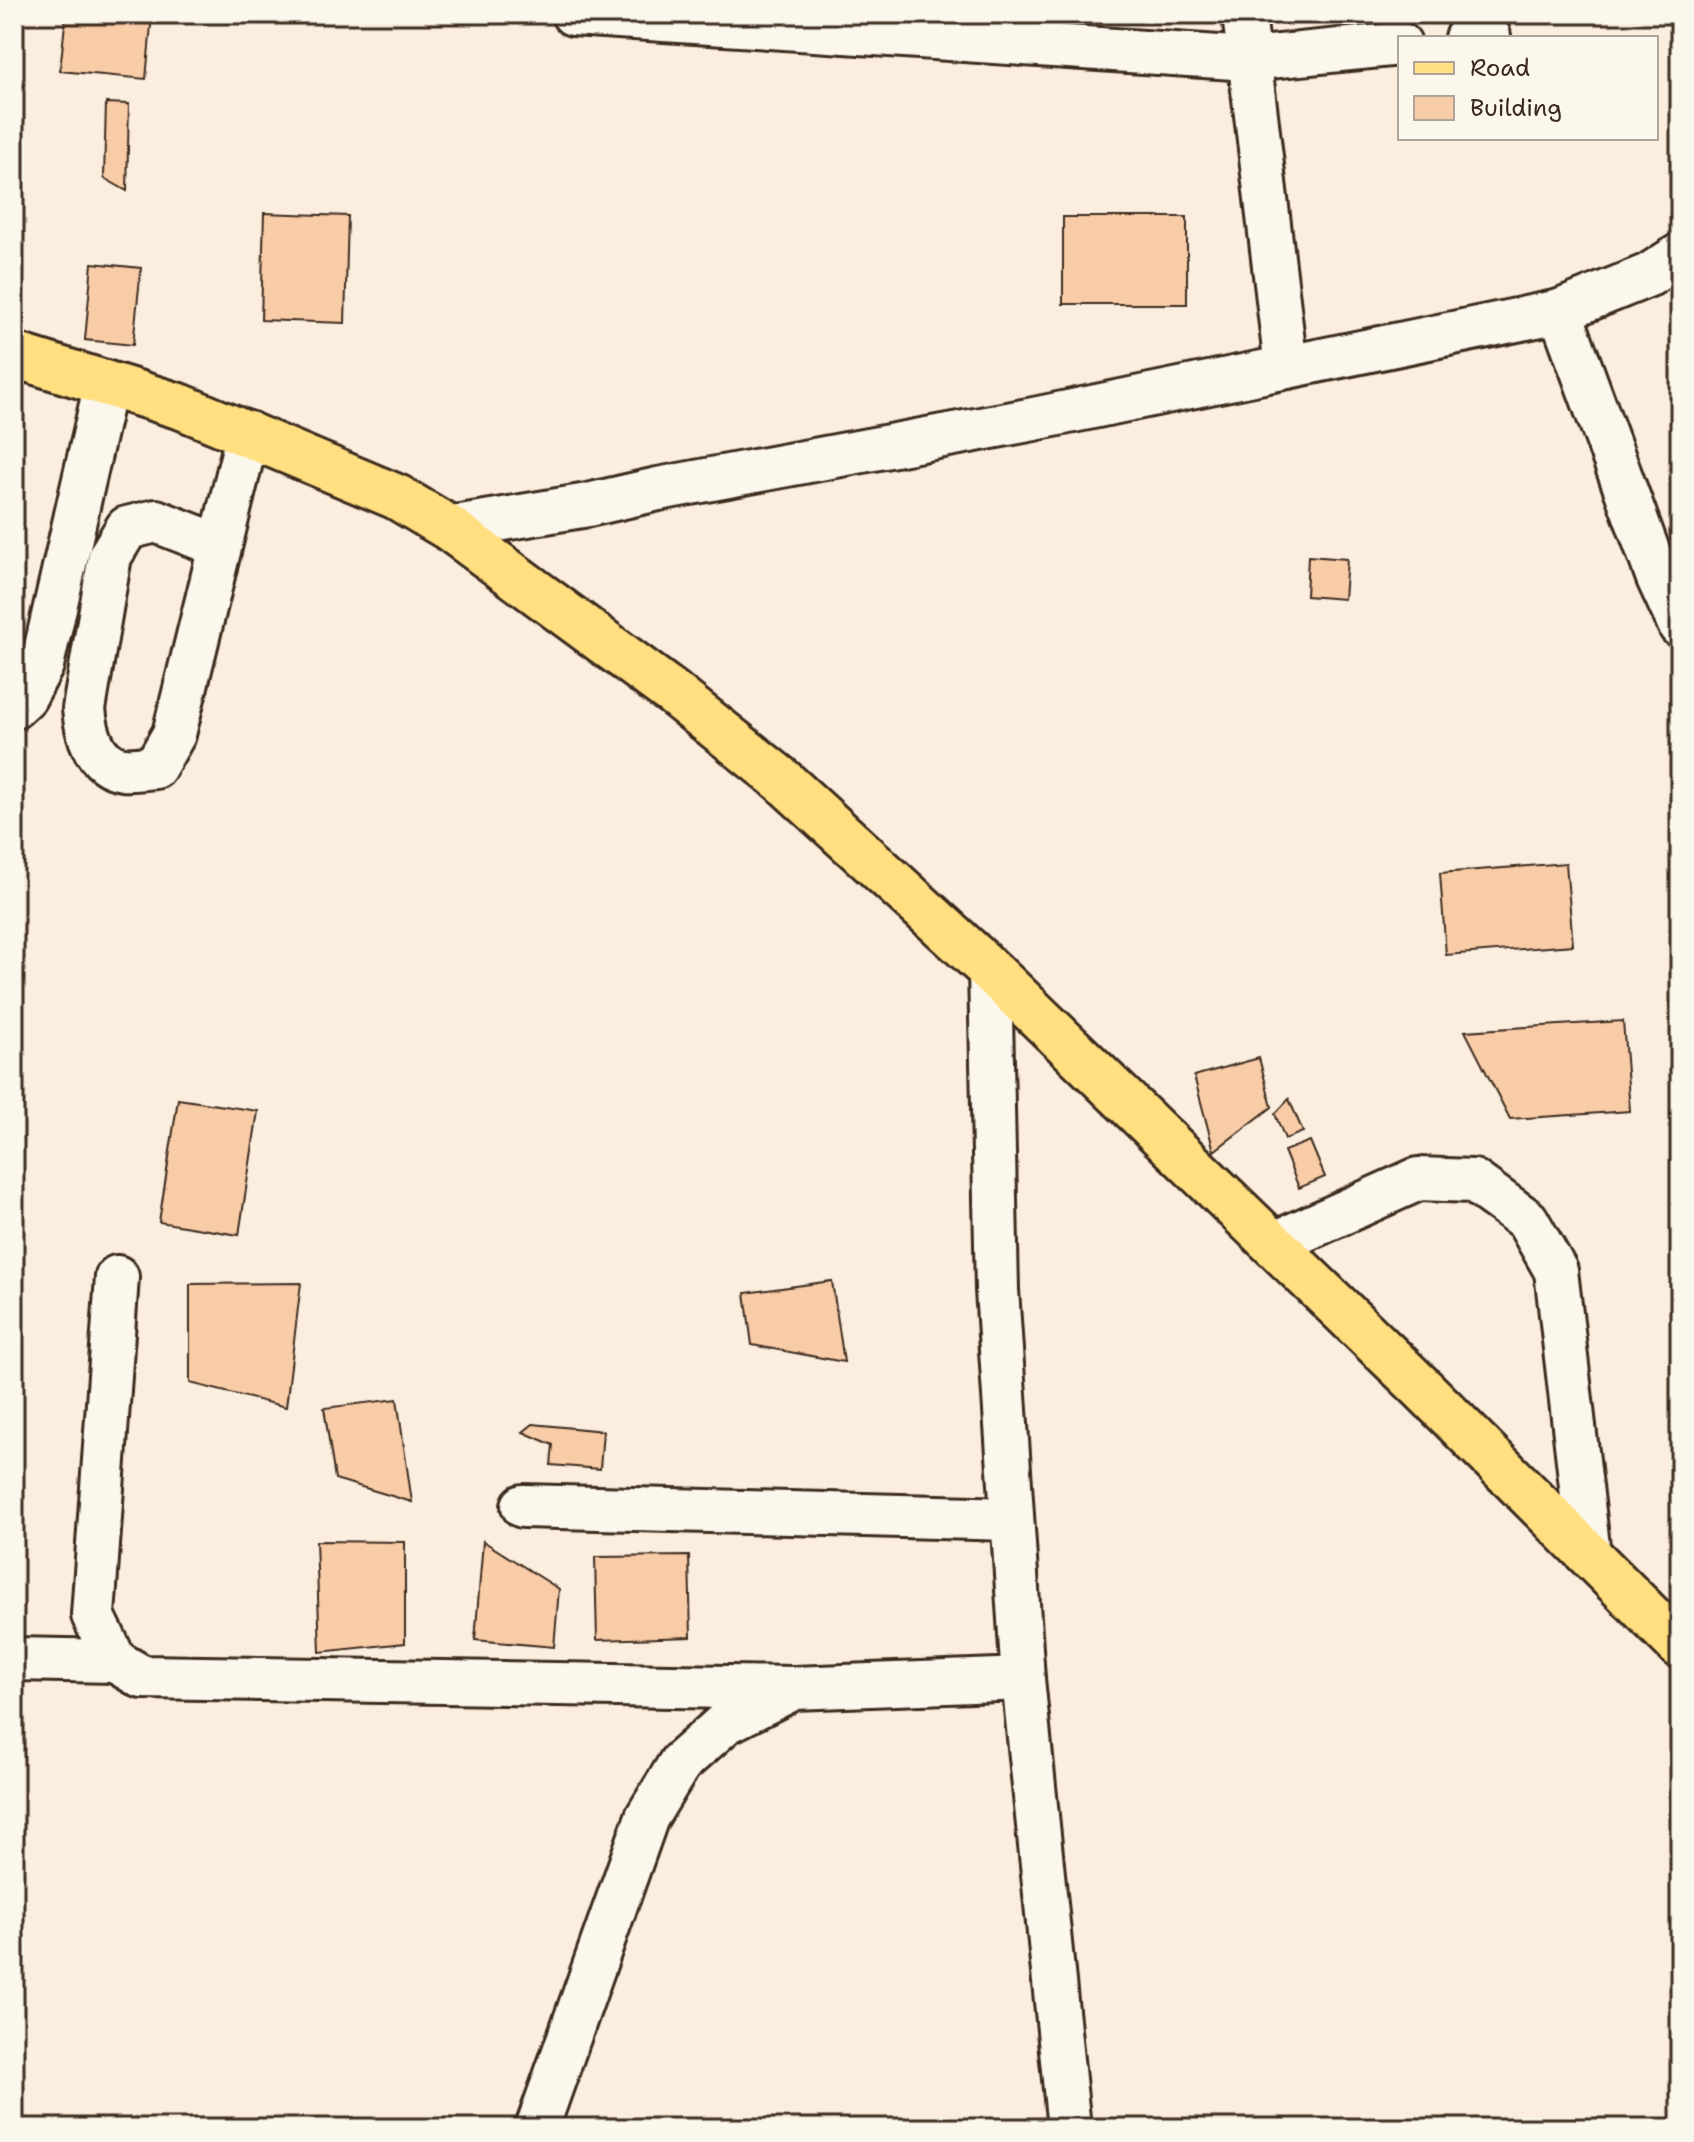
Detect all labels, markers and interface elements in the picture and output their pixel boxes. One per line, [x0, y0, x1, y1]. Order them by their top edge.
legend [1398, 36, 1658, 140]
text: Road [1470, 52, 1530, 84]
text: Building [1470, 92, 1562, 124]

